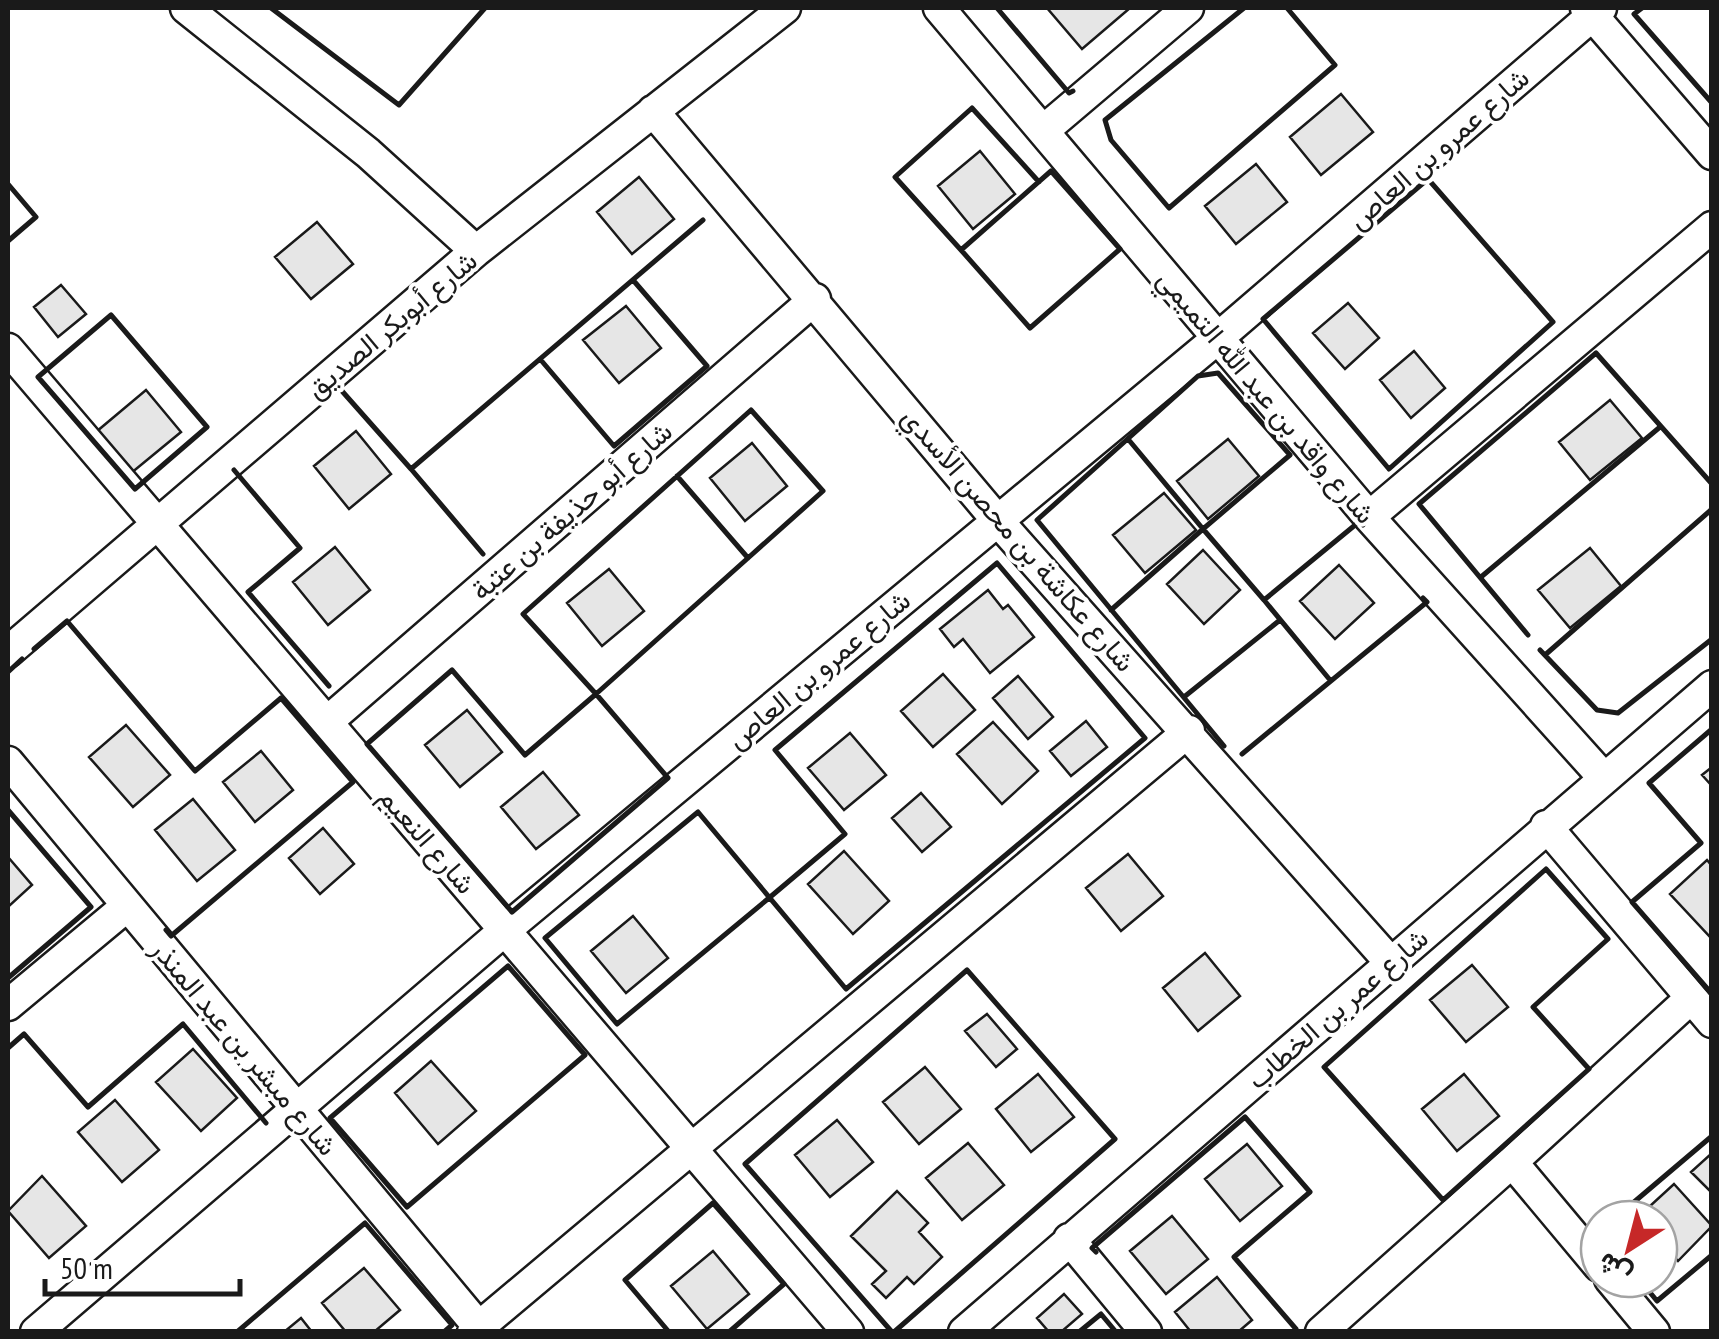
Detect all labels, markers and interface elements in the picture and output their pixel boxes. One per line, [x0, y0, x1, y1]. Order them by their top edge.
street label: شارع عمرو بن العاص [1339, 59, 1537, 238]
street label: شارع أبوبكر الصديق [298, 241, 485, 407]
street label: شارع واقد بن عبد الله التميمي [1146, 261, 1384, 534]
street label: شارع عكاشة بن محصن الأسدي [890, 399, 1144, 682]
street label: شارع أبو حذيفة بن عتبة [462, 412, 680, 608]
street label: شارع عمرو بن العاص [718, 581, 918, 758]
street label: شارع النعيم [371, 779, 485, 902]
street label: شارع عمر بن الخطاب [1239, 919, 1436, 1098]
street label: شارع مبشر بن عبد المنذر [142, 930, 346, 1163]
north arrow [1579, 1199, 1679, 1299]
scale bar [45, 1234, 240, 1296]
text: ش [1590, 1245, 1638, 1294]
text: 50 m [60, 1248, 113, 1287]

